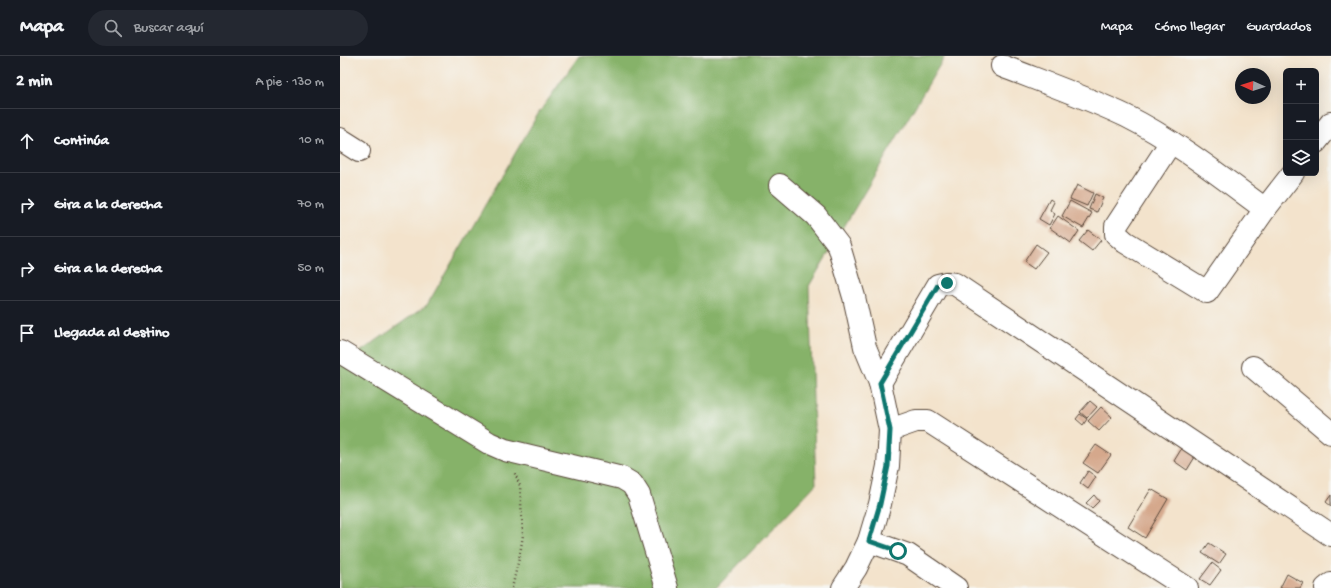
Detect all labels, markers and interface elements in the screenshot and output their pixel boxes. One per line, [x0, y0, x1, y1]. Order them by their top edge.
search box [88, 10, 368, 46]
text: Mapa [20, 16, 64, 39]
icon: search [102, 17, 124, 39]
text: Buscar aquí [134, 19, 204, 37]
text: Mapa [1101, 19, 1133, 36]
text: Cómo llegar [1155, 19, 1224, 36]
text: Guardados [1246, 19, 1311, 36]
north arrow [1235, 68, 1271, 104]
map controls [1283, 68, 1319, 176]
button: + [1283, 68, 1319, 104]
text: 2 min [16, 72, 52, 92]
text: A pie · 130 m [255, 75, 324, 90]
button: − [1283, 104, 1319, 140]
icon: ahead [16, 130, 38, 152]
text: Continúa [54, 132, 109, 150]
text: 10 m [299, 133, 324, 148]
button: layers [1283, 140, 1319, 176]
icon: right [16, 194, 38, 216]
text: Gira a la derecha [54, 196, 162, 214]
text: 70 m [298, 197, 324, 212]
icon: right [16, 258, 38, 280]
text: Gira a la derecha [54, 260, 162, 278]
text: 50 m [297, 261, 324, 276]
route end [938, 274, 956, 292]
icon: arrive [16, 322, 38, 344]
text: Llegada al destino [54, 324, 170, 342]
route start [889, 542, 907, 560]

